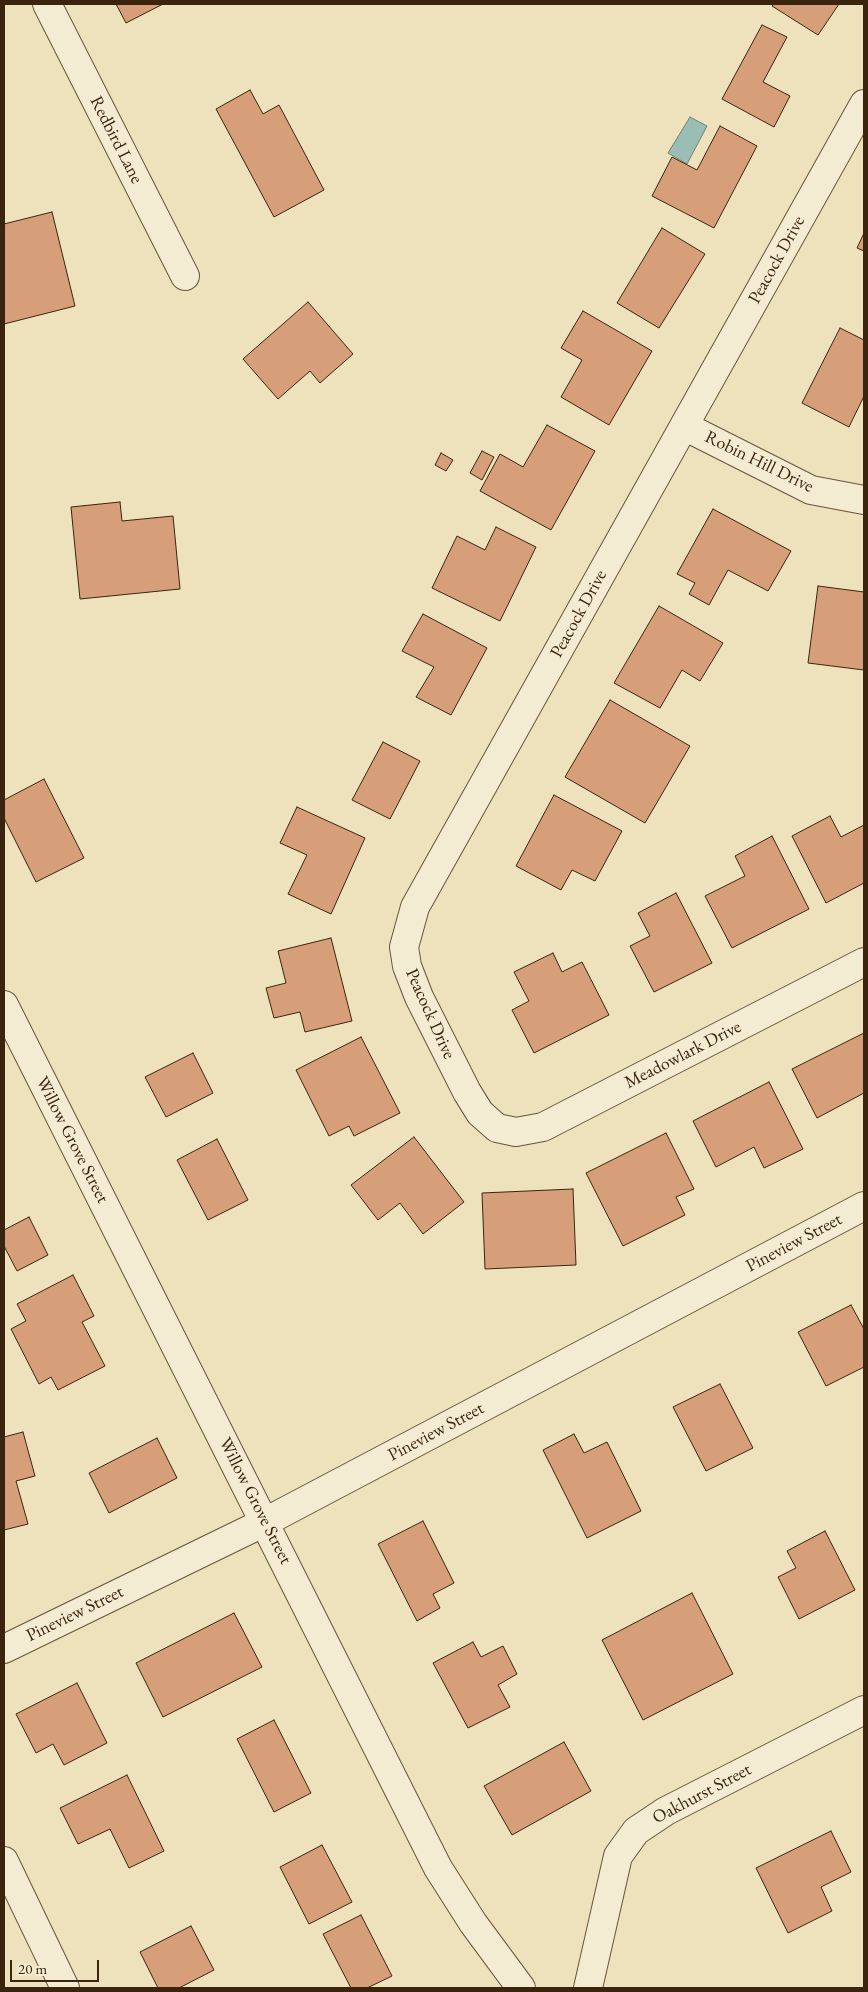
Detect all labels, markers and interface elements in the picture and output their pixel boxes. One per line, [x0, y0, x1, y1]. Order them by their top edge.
street label: Redbird Lane [85, 93, 147, 187]
street label: Peacock Drive [744, 212, 810, 308]
street label: Robin Hill Drive [701, 426, 817, 498]
street label: Peacock Drive [546, 566, 612, 662]
street label: Peacock Drive [400, 965, 460, 1063]
street label: Meadowlark Drive [621, 1016, 745, 1094]
street label: Willow Grove Street [31, 1073, 113, 1207]
street label: Pineview Street [742, 1209, 846, 1277]
street label: Pineview Street [384, 1398, 488, 1466]
street label: Willow Grove Street [214, 1434, 296, 1568]
street label: Pineview Street [23, 1581, 127, 1647]
street label: Oakhurst Street [649, 1759, 755, 1829]
scale bar [12, 1950, 101, 1982]
text: 20 m [18, 1959, 47, 1978]

